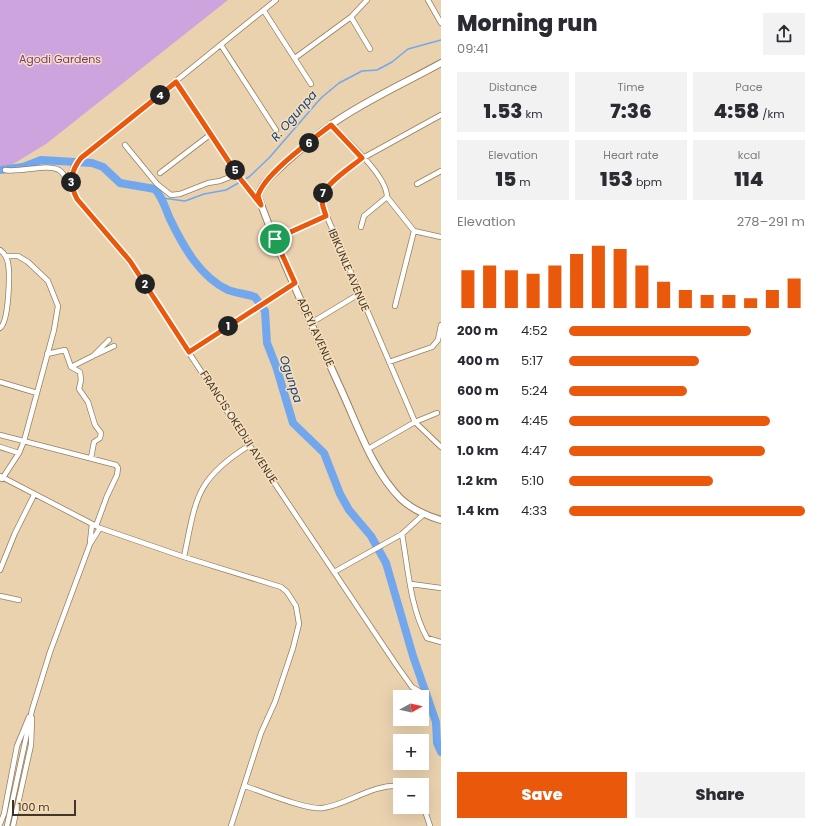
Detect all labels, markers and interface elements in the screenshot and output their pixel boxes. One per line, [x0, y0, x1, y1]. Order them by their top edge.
text: Morning run [457, 8, 598, 39]
button: share [763, 13, 805, 55]
text: 09:41 [457, 39, 488, 58]
park label: Agodi Gardens [19, 51, 101, 67]
text: Distance [489, 79, 537, 95]
text: Time [618, 79, 644, 95]
text: Pace [735, 79, 763, 95]
pin: 4 [150, 85, 170, 105]
water label: R. Ogunpa [267, 86, 321, 145]
text: 4 [156, 87, 164, 103]
text: 1.53 [484, 97, 523, 125]
text: 7:36 [610, 97, 652, 125]
text: 4:58 [713, 97, 759, 125]
text: km [523, 106, 543, 122]
text: /km [759, 106, 785, 122]
pin: 6 [299, 133, 319, 153]
text: 6 [305, 135, 313, 151]
text: Elevation [488, 147, 538, 163]
text: Heart rate [603, 147, 659, 163]
text: kcal [738, 147, 760, 163]
pin: 5 [225, 160, 245, 180]
text: 5 [231, 162, 239, 178]
text: 15 [495, 165, 516, 193]
text: 153 [600, 165, 633, 193]
text: 114 [734, 165, 764, 193]
pin: 3 [61, 172, 81, 192]
text: 3 [68, 174, 74, 190]
text: m [516, 174, 531, 190]
text: bpm [633, 174, 662, 190]
pin: 7 [313, 183, 333, 203]
text: 7 [320, 185, 326, 201]
text: Elevation [457, 212, 516, 231]
text: 278–291 m [737, 212, 805, 231]
pin [258, 222, 292, 256]
street label: IBIKUNLE AVENUE [324, 226, 374, 314]
icon: arrive [264, 228, 286, 250]
pin: 2 [135, 274, 155, 294]
text: 2 [142, 276, 148, 292]
street label: ADEYI AVENUE [294, 295, 338, 369]
pin: 1 [218, 316, 238, 336]
text: 1 [226, 318, 230, 334]
text: 200 m [457, 321, 498, 340]
text: 4:52 [521, 321, 548, 340]
text: 400 m [457, 351, 499, 370]
text: 5:17 [521, 351, 543, 370]
water label: Ogunpa [276, 353, 307, 405]
street label: FRANCIS OKEDIJI AVENUE [196, 367, 282, 487]
text: 600 m [457, 381, 499, 400]
text: 5:24 [521, 381, 548, 400]
text: 800 m [457, 411, 499, 430]
text: 4:45 [521, 411, 548, 430]
text: 1.0 km [457, 441, 499, 460]
text: 4:47 [521, 441, 547, 460]
text: 1.2 km [457, 471, 498, 490]
text: 5:10 [521, 471, 544, 490]
text: 1.4 km [457, 501, 499, 520]
text: 4:33 [521, 501, 547, 520]
north arrow [393, 690, 429, 726]
map controls [393, 690, 429, 814]
button: + [393, 734, 429, 770]
button: Save [457, 772, 627, 818]
button: Share [635, 772, 805, 818]
button: − [393, 778, 429, 814]
scale bar [12, 798, 76, 817]
text: 100 m [18, 799, 50, 815]

